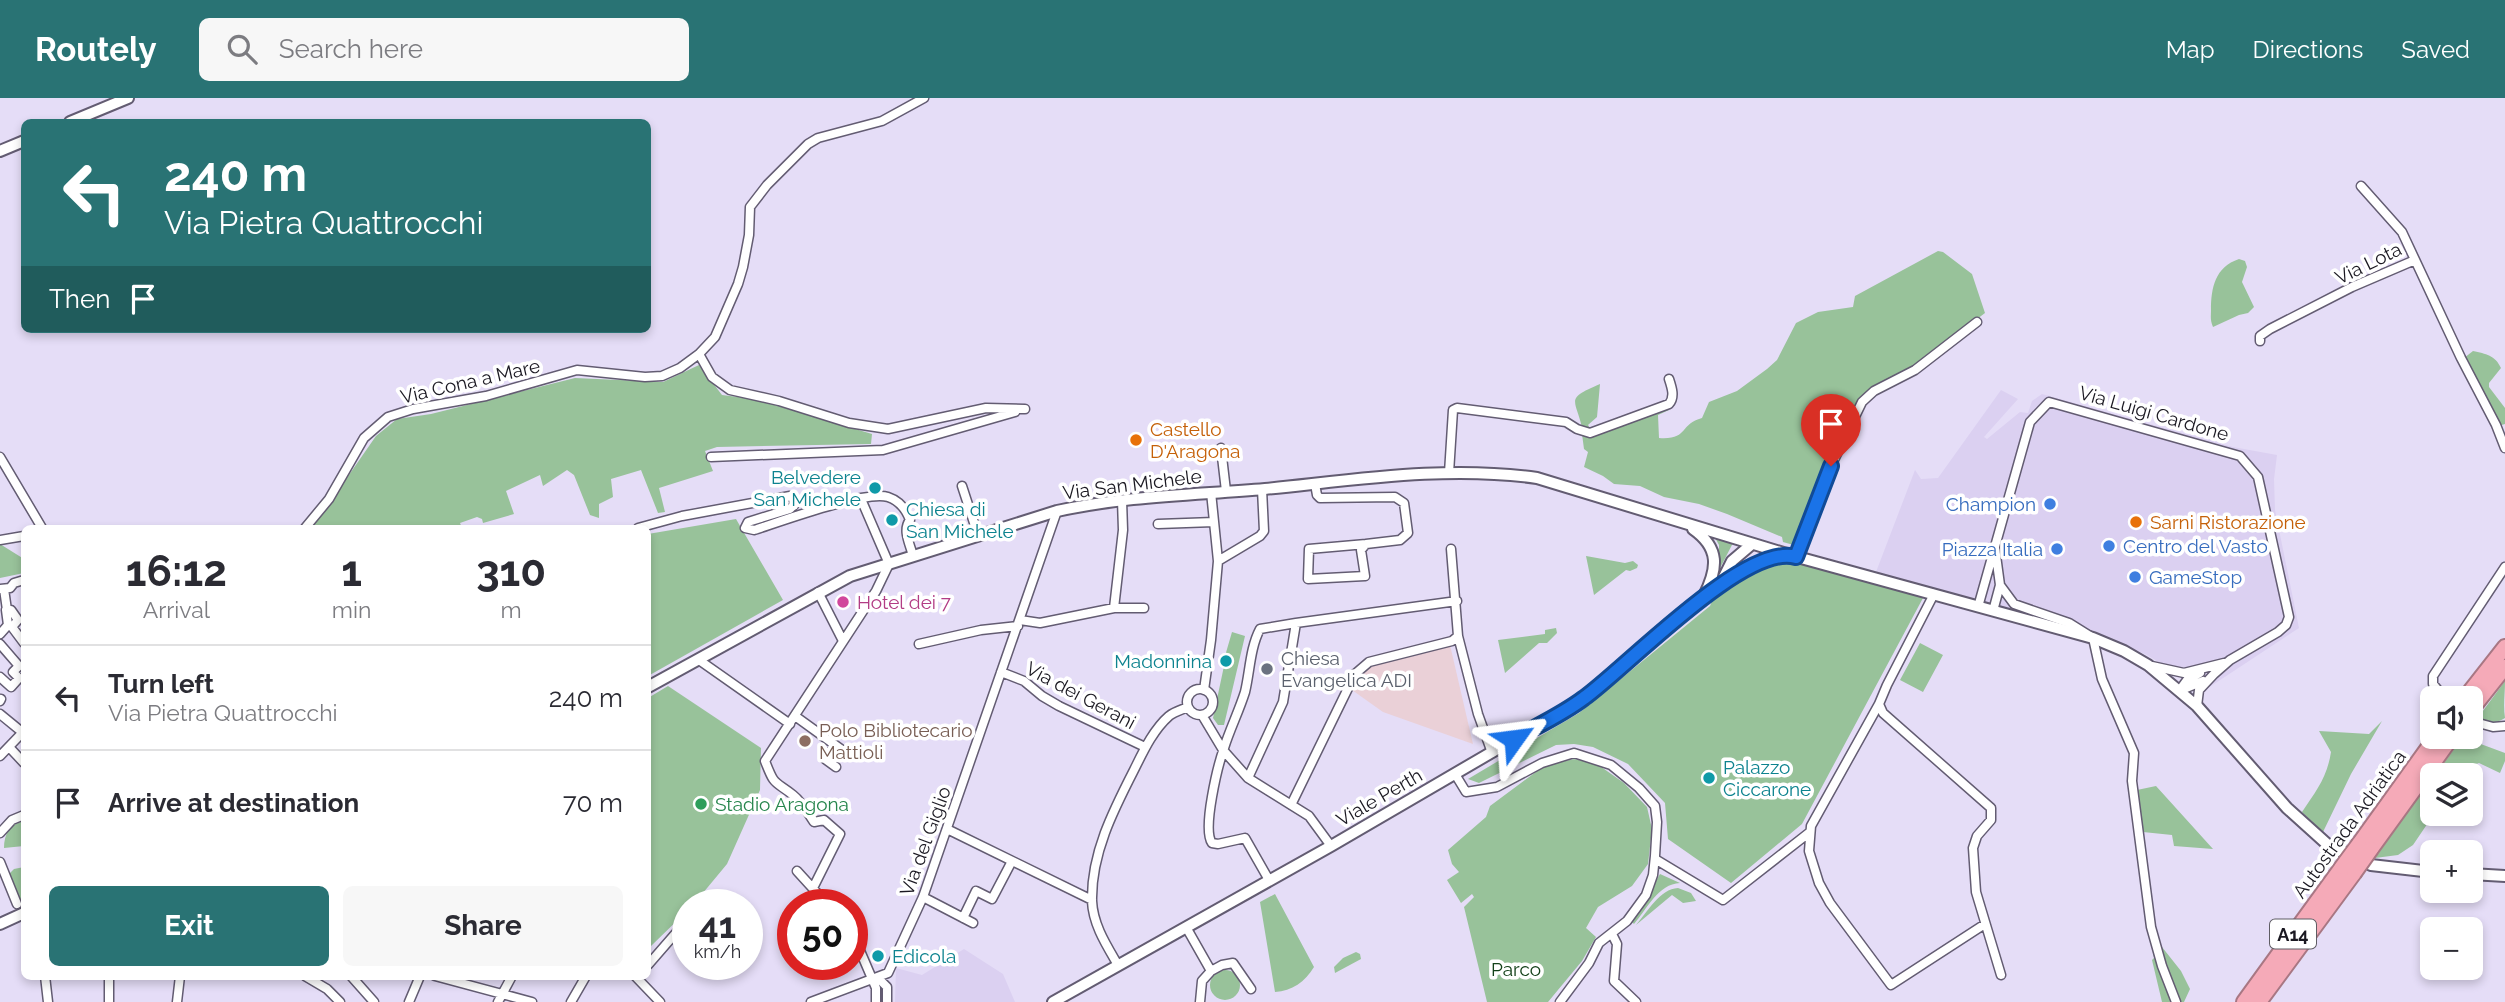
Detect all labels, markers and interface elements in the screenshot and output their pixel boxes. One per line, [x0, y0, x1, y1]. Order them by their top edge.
search box [199, 18, 689, 81]
text: Routely [35, 30, 157, 69]
icon: search [223, 30, 261, 68]
text: Search here [279, 34, 423, 64]
text: Map [2166, 35, 2215, 64]
text: Directions [2253, 35, 2363, 64]
text: Saved [2401, 35, 2470, 64]
text: 240 m [164, 145, 307, 202]
icon: left [49, 147, 140, 238]
text: Via Pietra Quattrocchi [164, 204, 483, 241]
street label: Via Lota [2331, 238, 2405, 288]
icon: arrive [124, 280, 162, 318]
text: Then [49, 284, 110, 314]
street label: Via Cona a Mare [398, 354, 542, 408]
street label: Via Luigi Cardone [2077, 381, 2231, 445]
pin [1801, 394, 1861, 466]
icon: arrive [1812, 405, 1850, 443]
place label: Castello D'Aragona [1150, 418, 1240, 462]
marker: Castello D'Aragona [1128, 432, 1144, 448]
street label: Via San Michele [1061, 465, 1203, 503]
place label: Belvedere San Michele [753, 466, 861, 510]
marker: Belvedere San Michele [867, 480, 883, 496]
place label: Champion [1946, 493, 2036, 515]
marker: Champion [2042, 496, 2058, 512]
place label: Chiesa di San Michele [906, 498, 1014, 542]
place label: Sarni Ristorazione [2150, 511, 2306, 533]
marker: Chiesa di San Michele [884, 512, 900, 528]
marker: Sarni Ristorazione [2128, 514, 2144, 530]
place label: Centro del Vasto [2123, 535, 2268, 557]
place label: Piazza Italia [1942, 538, 2043, 560]
marker: Centro del Vasto [2101, 538, 2117, 554]
marker: Piazza Italia [2049, 541, 2065, 557]
text: 16:12 [126, 547, 227, 596]
text: 1 [341, 547, 362, 596]
text: 310 [476, 547, 546, 596]
place label: GameStop [2149, 566, 2242, 588]
marker: GameStop [2127, 569, 2143, 585]
place label: Hotel dei 7 [857, 591, 951, 613]
marker: Hotel dei 7 [835, 594, 851, 610]
text: Arrival [143, 596, 210, 623]
text: min [332, 596, 371, 623]
text: m [501, 596, 522, 623]
place label: Chiesa Evangelica ADI [1281, 647, 1412, 691]
place label: Madonnina [1114, 650, 1212, 672]
marker: Madonnina [1218, 653, 1234, 669]
street label: Via dei Gerani [1022, 657, 1140, 733]
marker: Chiesa Evangelica ADI [1259, 661, 1275, 677]
text: Turn left [108, 669, 214, 699]
icon: left [49, 679, 87, 717]
text: 240 m [549, 683, 623, 713]
map controls [2420, 686, 2483, 980]
button: sound [2420, 686, 2483, 749]
text: Via Pietra Quattrocchi [108, 699, 338, 726]
position arrow [1477, 702, 1551, 776]
place label: Polo Bibliotecario Mattioli [819, 719, 973, 763]
marker: Polo Bibliotecario Mattioli [797, 733, 813, 749]
street label: Autostrada Adriatica [2288, 746, 2410, 902]
place label: Palazzo Ciccarone [1723, 756, 1811, 800]
button: layers [2420, 763, 2483, 826]
street label: Viale Perth [1332, 764, 1426, 830]
marker: Palazzo Ciccarone [1701, 770, 1717, 786]
street label: Via del Giglio [895, 783, 955, 899]
icon: arrive [49, 784, 87, 822]
text: Arrive at destination [108, 788, 359, 818]
text: 70 m [563, 788, 623, 818]
place label: Stadio Aragona [715, 793, 849, 815]
marker: Stadio Aragona [693, 796, 709, 812]
button: + [2420, 840, 2483, 903]
button: Exit [49, 886, 329, 966]
button: Share [343, 886, 623, 966]
speed limit sign: 50 [777, 889, 868, 980]
text: 41 [699, 905, 736, 946]
button: − [2420, 917, 2483, 980]
road number: A14 [2270, 920, 2316, 948]
text: km/h [694, 941, 741, 962]
place label: Edicola [892, 945, 956, 967]
marker: Edicola [870, 948, 886, 964]
park label: Parco [1491, 958, 1541, 980]

